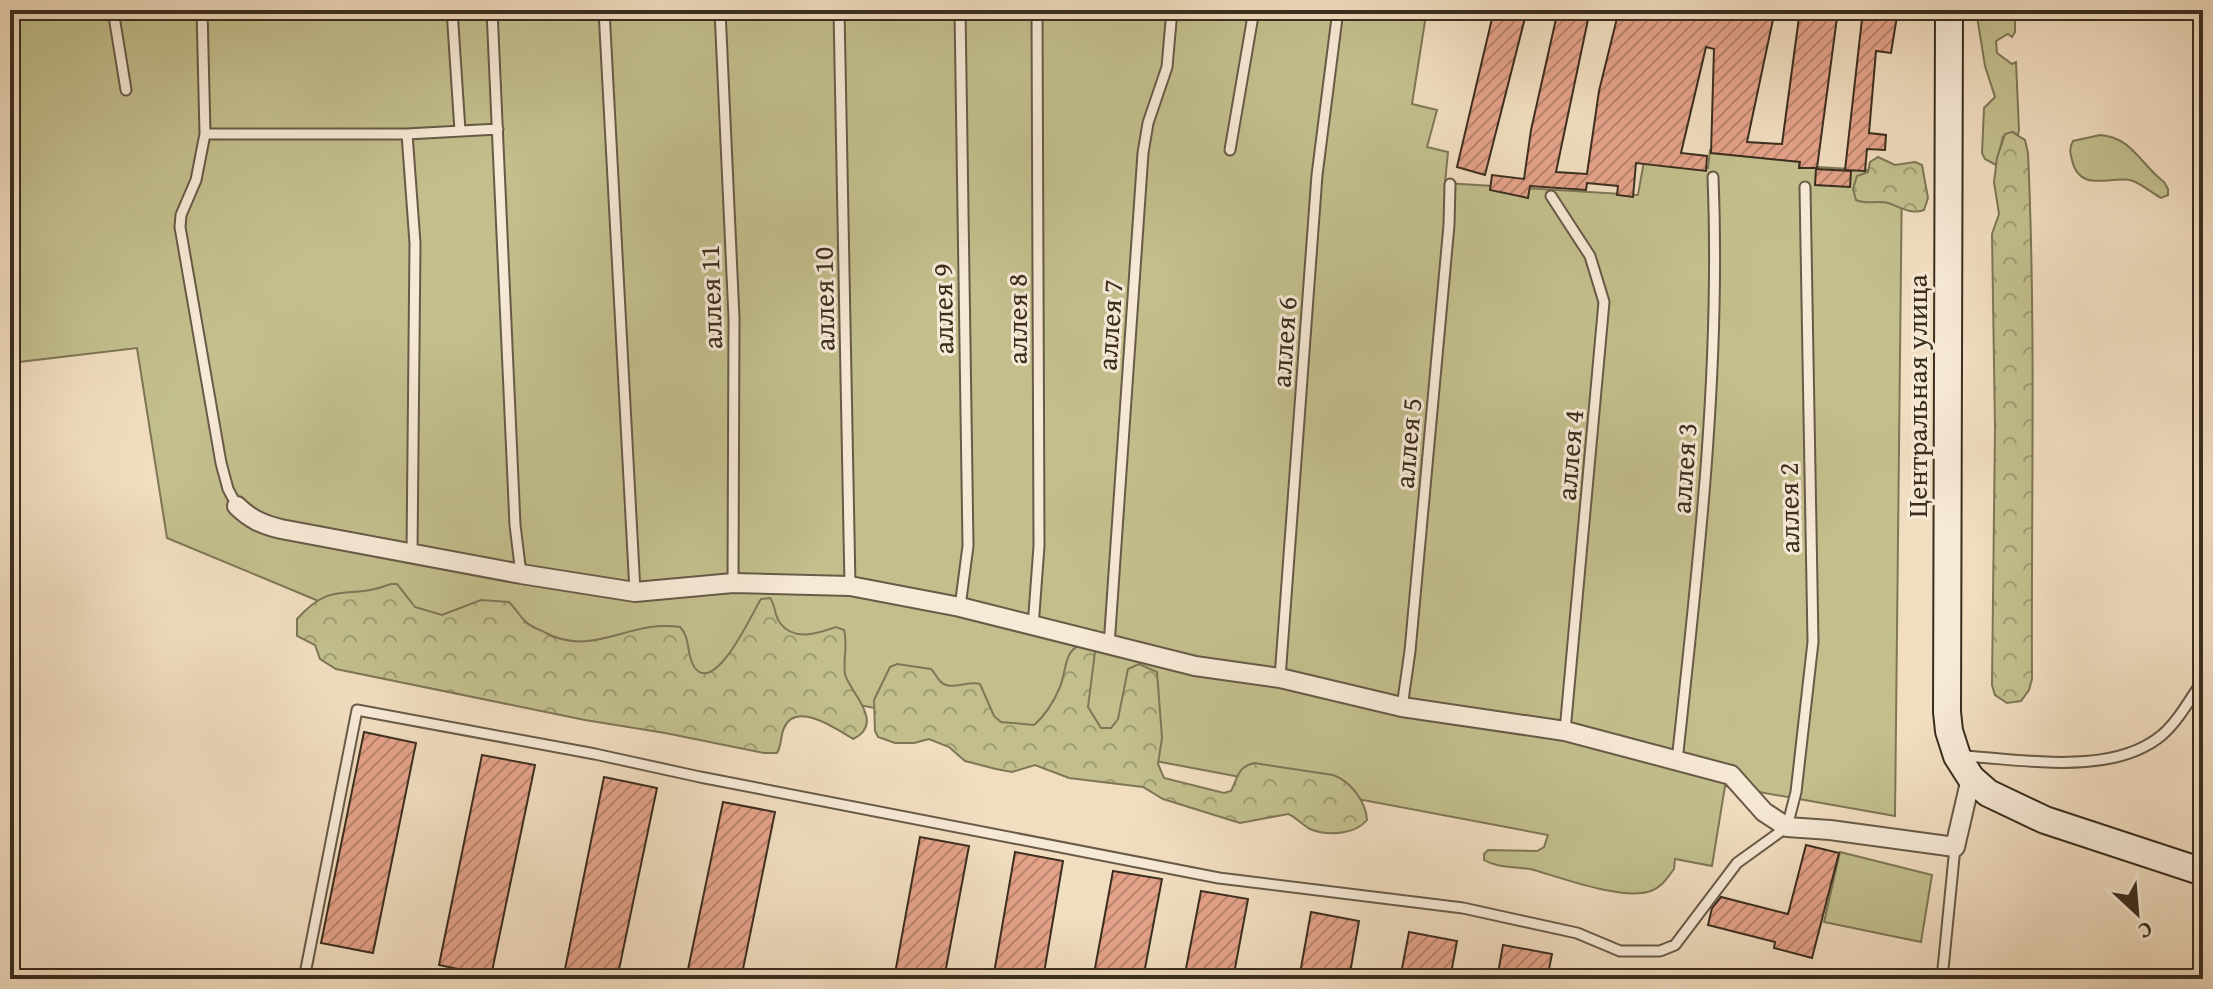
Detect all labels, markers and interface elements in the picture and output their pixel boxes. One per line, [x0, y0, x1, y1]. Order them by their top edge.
street label: аллея 11 [688, 244, 732, 350]
street label: аллея 10 [802, 246, 844, 352]
street label: аллея 9 [921, 263, 963, 355]
street label: аллея 8 [996, 273, 1037, 365]
street label: Центральная улица [1896, 274, 1937, 518]
street label: аллея 7 [1085, 278, 1133, 372]
street label: аллея 6 [1259, 295, 1307, 389]
street label: аллея 5 [1383, 396, 1431, 490]
street label: аллея 4 [1545, 408, 1593, 502]
street label: аллея 3 [1659, 421, 1707, 515]
street label: аллея 2 [1767, 462, 1809, 554]
north arrow [2097, 873, 2177, 953]
text: С [2133, 914, 2158, 948]

